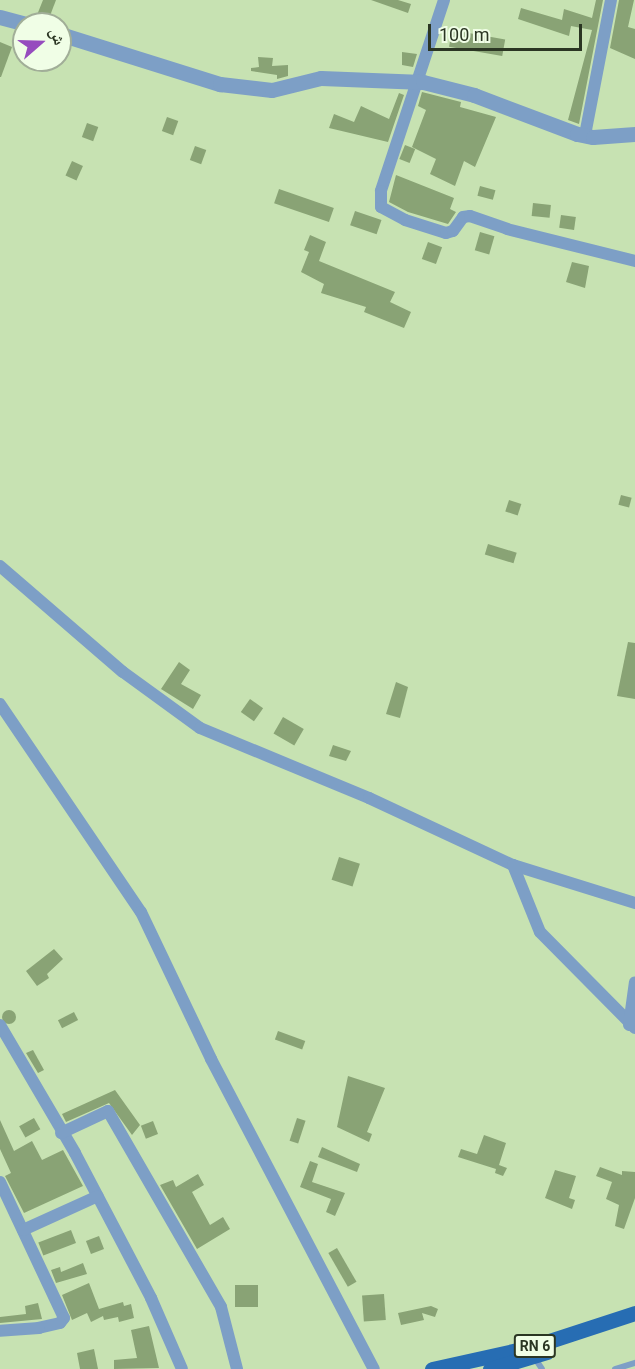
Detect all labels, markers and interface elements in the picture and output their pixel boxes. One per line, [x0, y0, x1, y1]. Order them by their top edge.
north arrow [12, 12, 72, 72]
scale bar [431, 12, 586, 50]
text: 100 m [439, 24, 490, 45]
text: ش [46, 25, 69, 48]
road number: RN 6 [512, 1335, 558, 1357]

